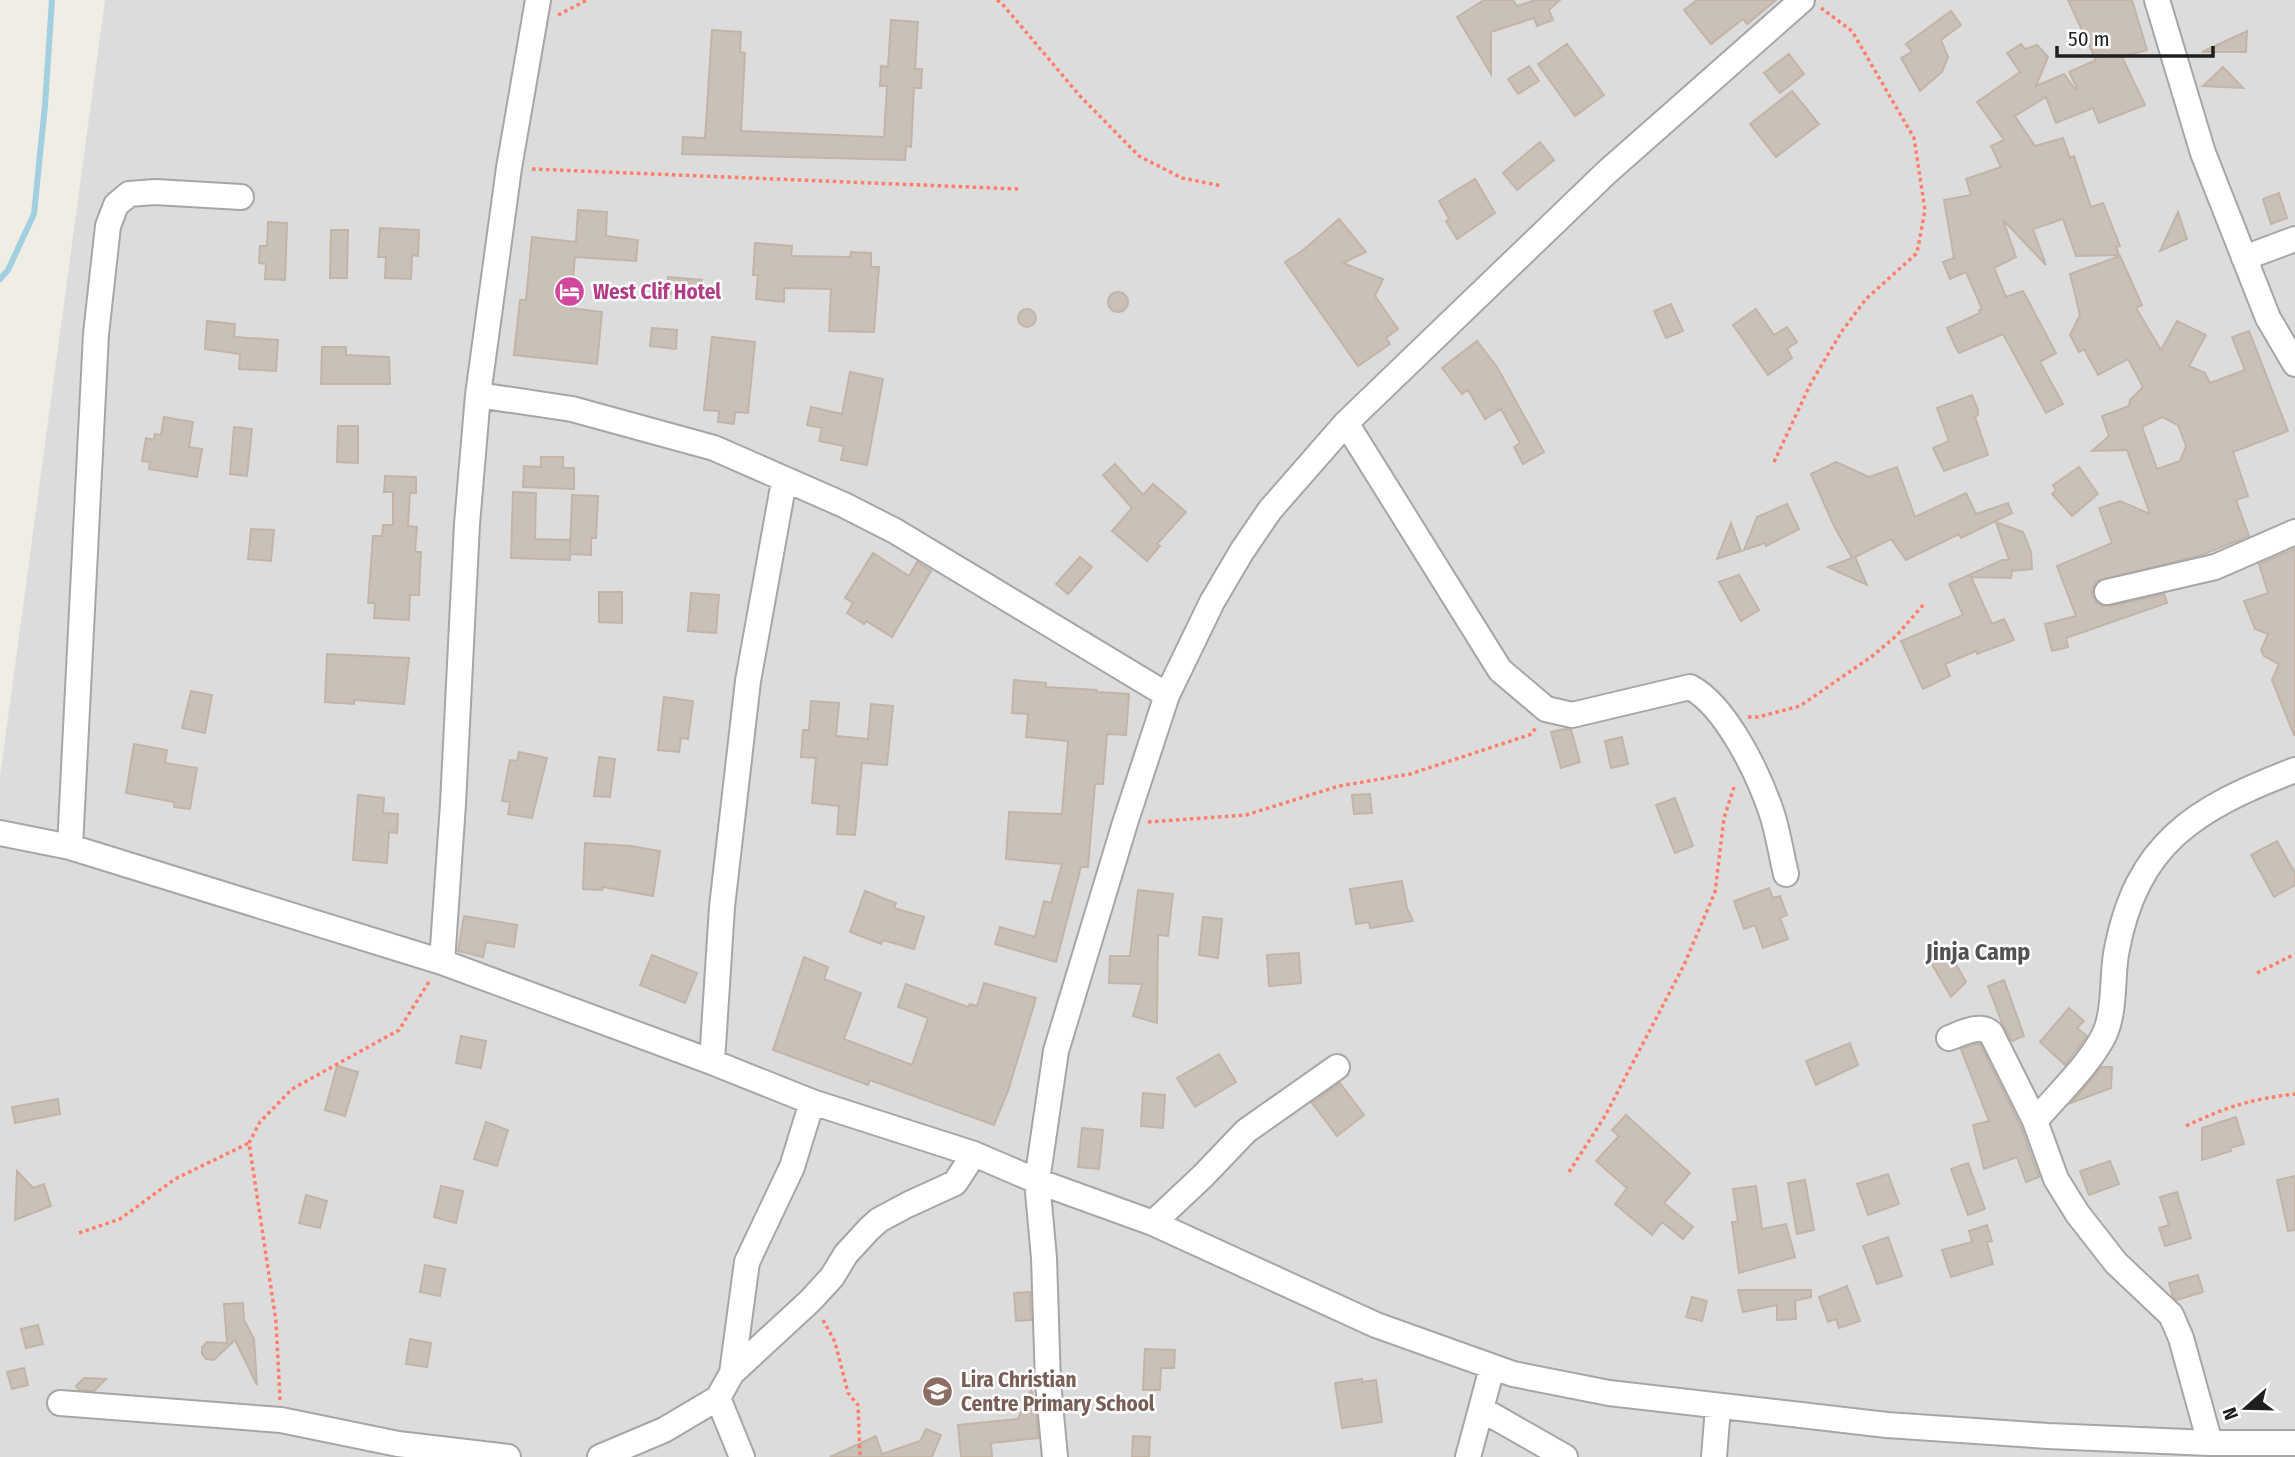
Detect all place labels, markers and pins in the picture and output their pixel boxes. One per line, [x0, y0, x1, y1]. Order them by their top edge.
hotel icon: West Clif Hotel [553, 275, 587, 309]
place label: West Clif Hotel [593, 279, 721, 305]
place label: Lira Christian Centre Primary School [961, 1367, 1155, 1417]
school or university icon: Lira Christian Centre Primary School [921, 1375, 955, 1409]

